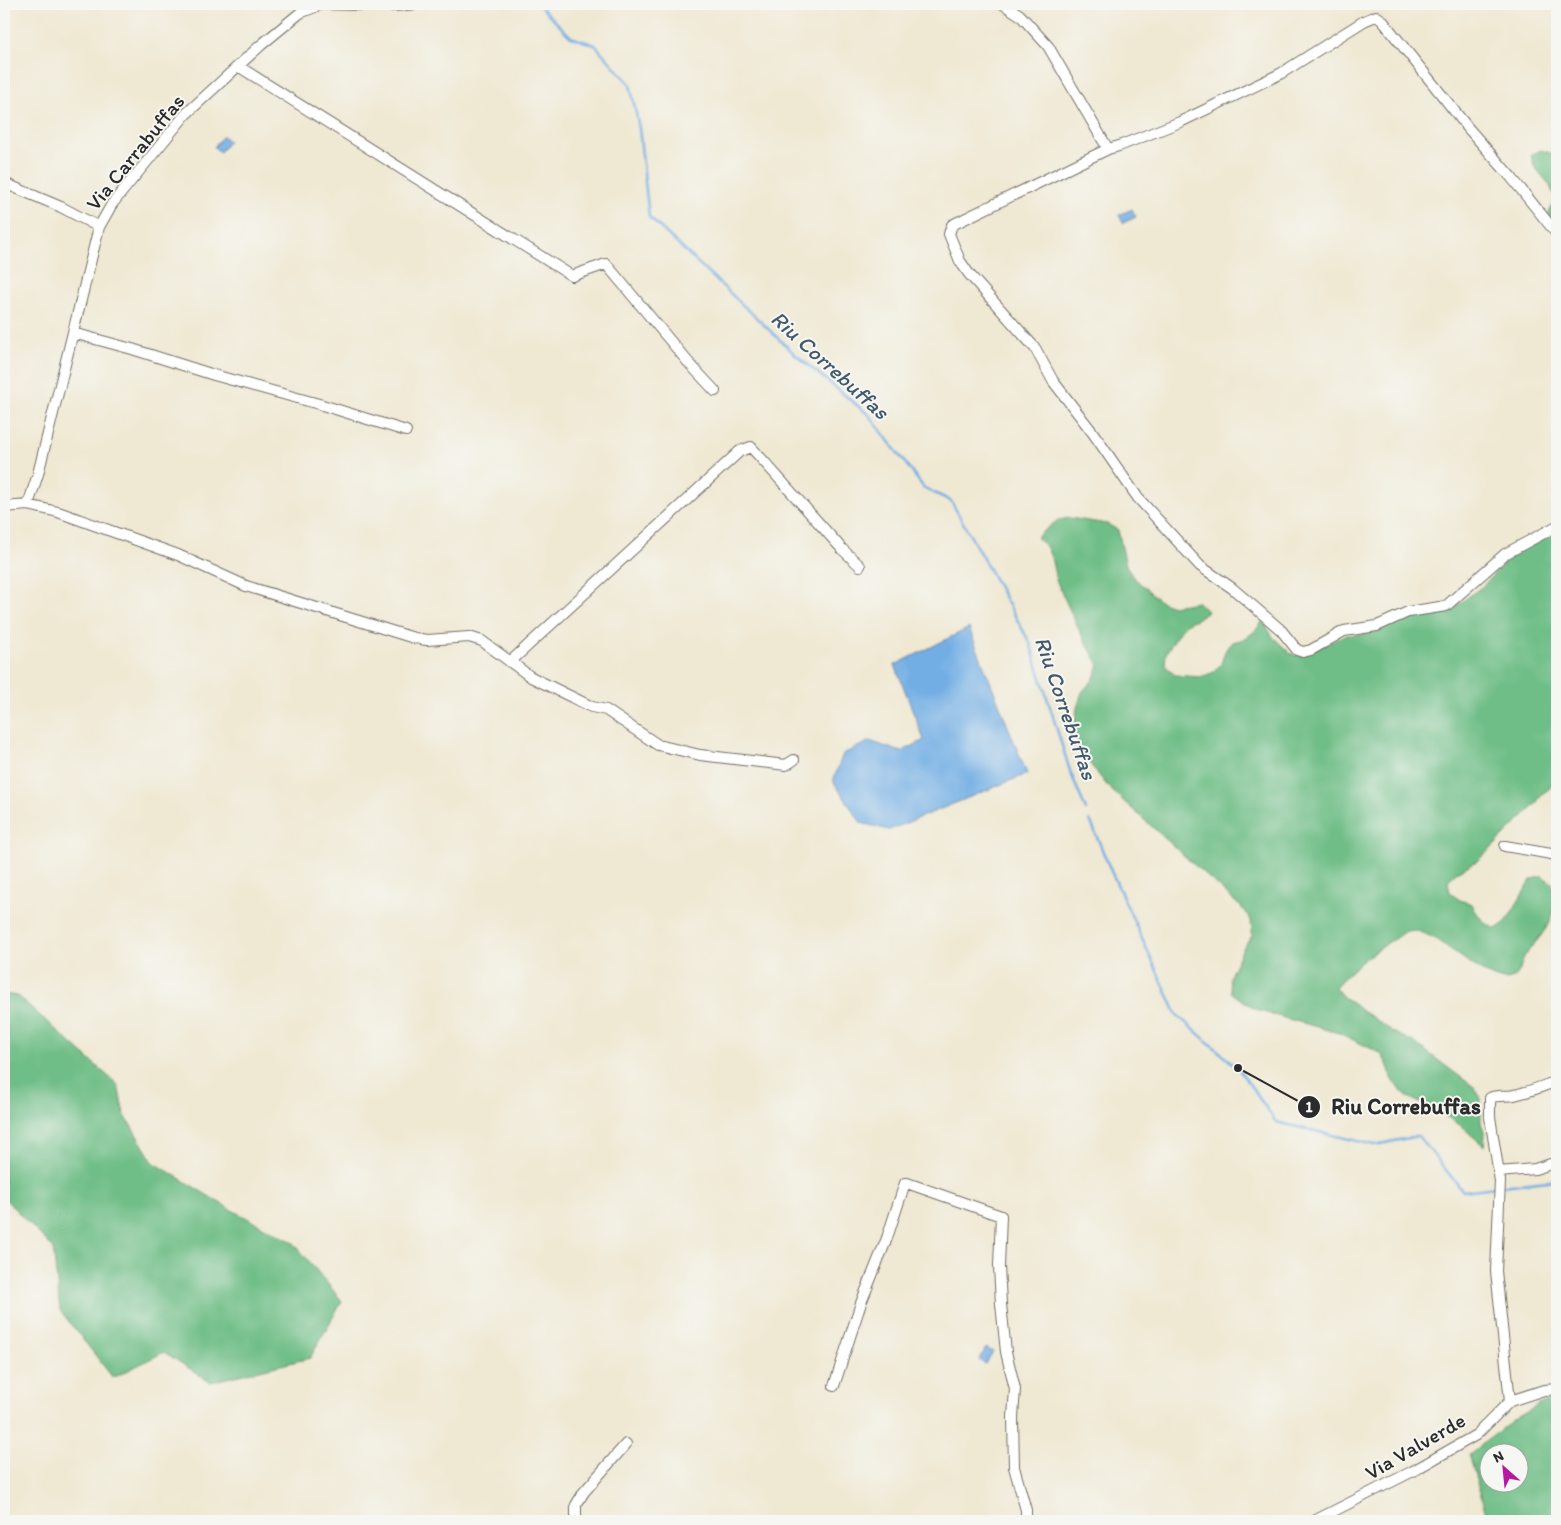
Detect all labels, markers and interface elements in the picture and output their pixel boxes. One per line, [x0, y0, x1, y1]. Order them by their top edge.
street label: Via Carrabuffas [80, 89, 190, 215]
water label: Riu Correbuffas [765, 305, 895, 426]
water label: Riu Correbuffas [1029, 633, 1103, 784]
callout: Riu Correbuffas [1296, 1088, 1491, 1125]
text: Riu Correbuffas [1331, 1093, 1481, 1120]
text: 1 [1306, 1098, 1313, 1116]
street label: Via Valverde [1360, 1407, 1470, 1485]
north arrow [1478, 1442, 1528, 1492]
text: N [1490, 1447, 1506, 1467]

